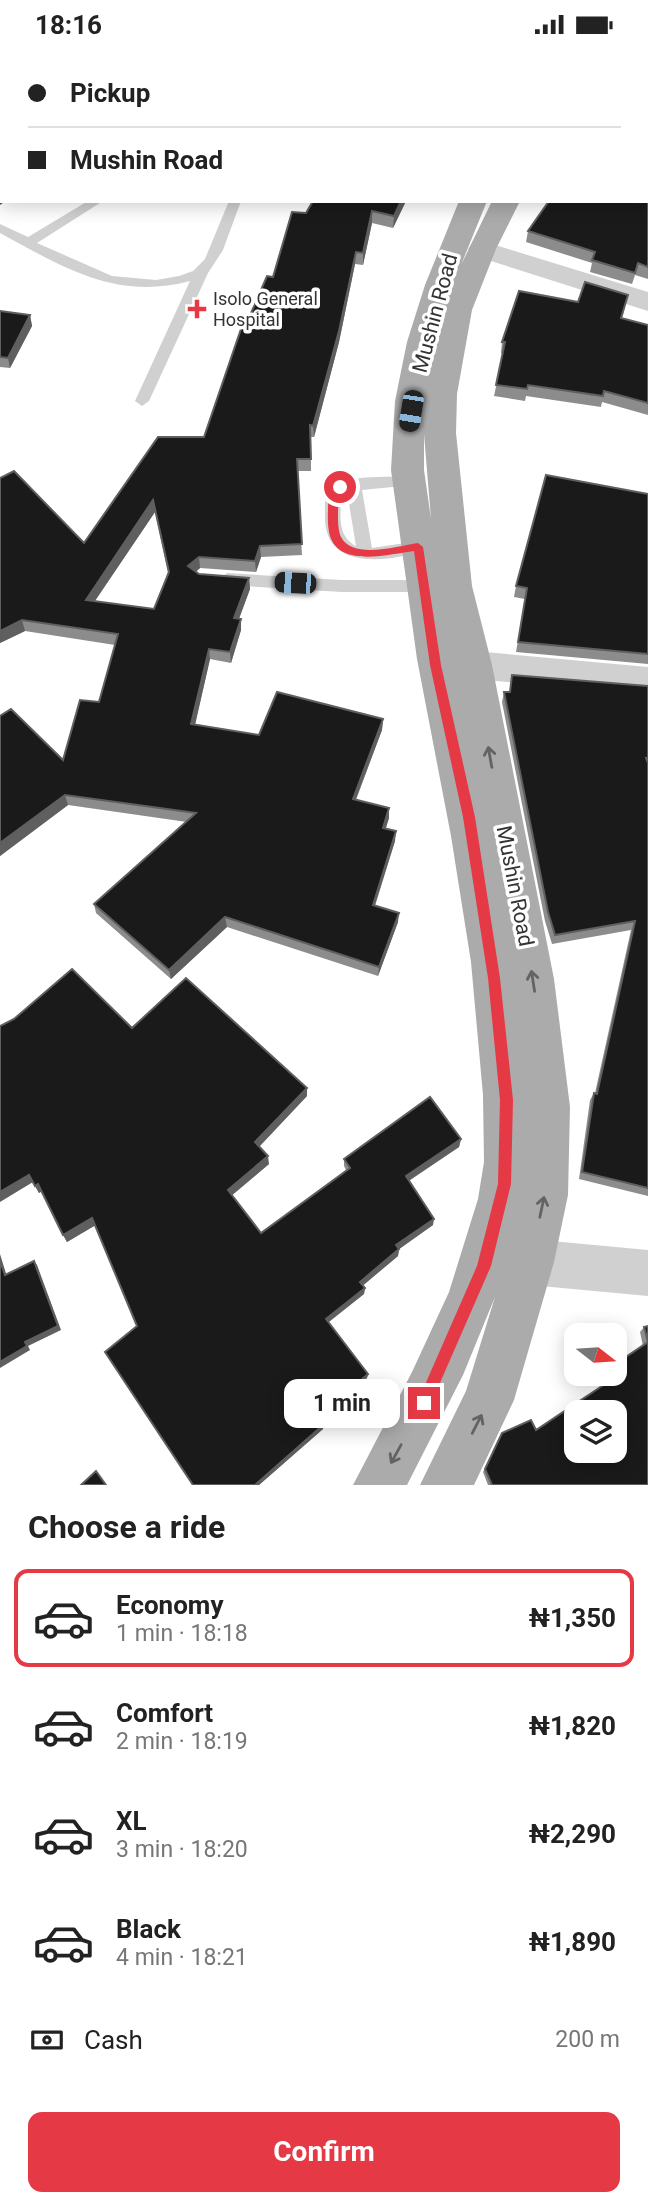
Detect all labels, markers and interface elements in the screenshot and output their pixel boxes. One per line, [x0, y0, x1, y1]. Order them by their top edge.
text: 18:16 [35, 10, 102, 40]
text: Pickup [70, 78, 150, 108]
text: Mushin Road [70, 145, 223, 175]
street label: Mushin Road [408, 251, 462, 375]
place label: Isolo General Hospital [213, 288, 318, 330]
marker: Isolo General Hospital [187, 299, 207, 319]
car [398, 389, 425, 433]
route start [324, 471, 356, 503]
car [274, 571, 317, 595]
one-way arrow [483, 746, 497, 769]
street label: Mushin Road [492, 824, 538, 948]
one-way arrow [526, 970, 539, 993]
one-way arrow [536, 1196, 550, 1219]
north arrow [564, 1323, 626, 1386]
map controls [564, 1323, 627, 1463]
callout: 1 min [284, 1379, 400, 1427]
route end [408, 1387, 440, 1419]
text: 1 min [313, 1390, 371, 1417]
button: layers [564, 1400, 627, 1463]
one-way arrow [470, 1414, 484, 1435]
one-way arrow [389, 1443, 402, 1464]
text: Choose a ride [28, 1508, 225, 1546]
icon: car [32, 1587, 95, 1650]
text: Economy [116, 1590, 223, 1620]
text: ₦1,350 [529, 1603, 616, 1633]
text: 1 min · 18:18 [116, 1620, 248, 1647]
icon: car [32, 1695, 95, 1758]
text: Comfort [116, 1698, 213, 1728]
text: ₦1,820 [529, 1711, 616, 1741]
text: 2 min · 18:19 [116, 1728, 248, 1755]
icon: car [32, 1803, 95, 1866]
text: XL [116, 1806, 147, 1836]
text: ₦2,290 [529, 1819, 616, 1849]
text: 3 min · 18:20 [116, 1836, 248, 1863]
icon: car [32, 1911, 95, 1974]
text: Black [116, 1914, 181, 1944]
text: ₦1,890 [529, 1927, 616, 1957]
text: 4 min · 18:21 [116, 1944, 248, 1971]
icon: cash [28, 2021, 66, 2059]
text: Cash [84, 2025, 143, 2055]
text: 200 m [555, 2026, 620, 2053]
button: Confirm [28, 2112, 620, 2192]

